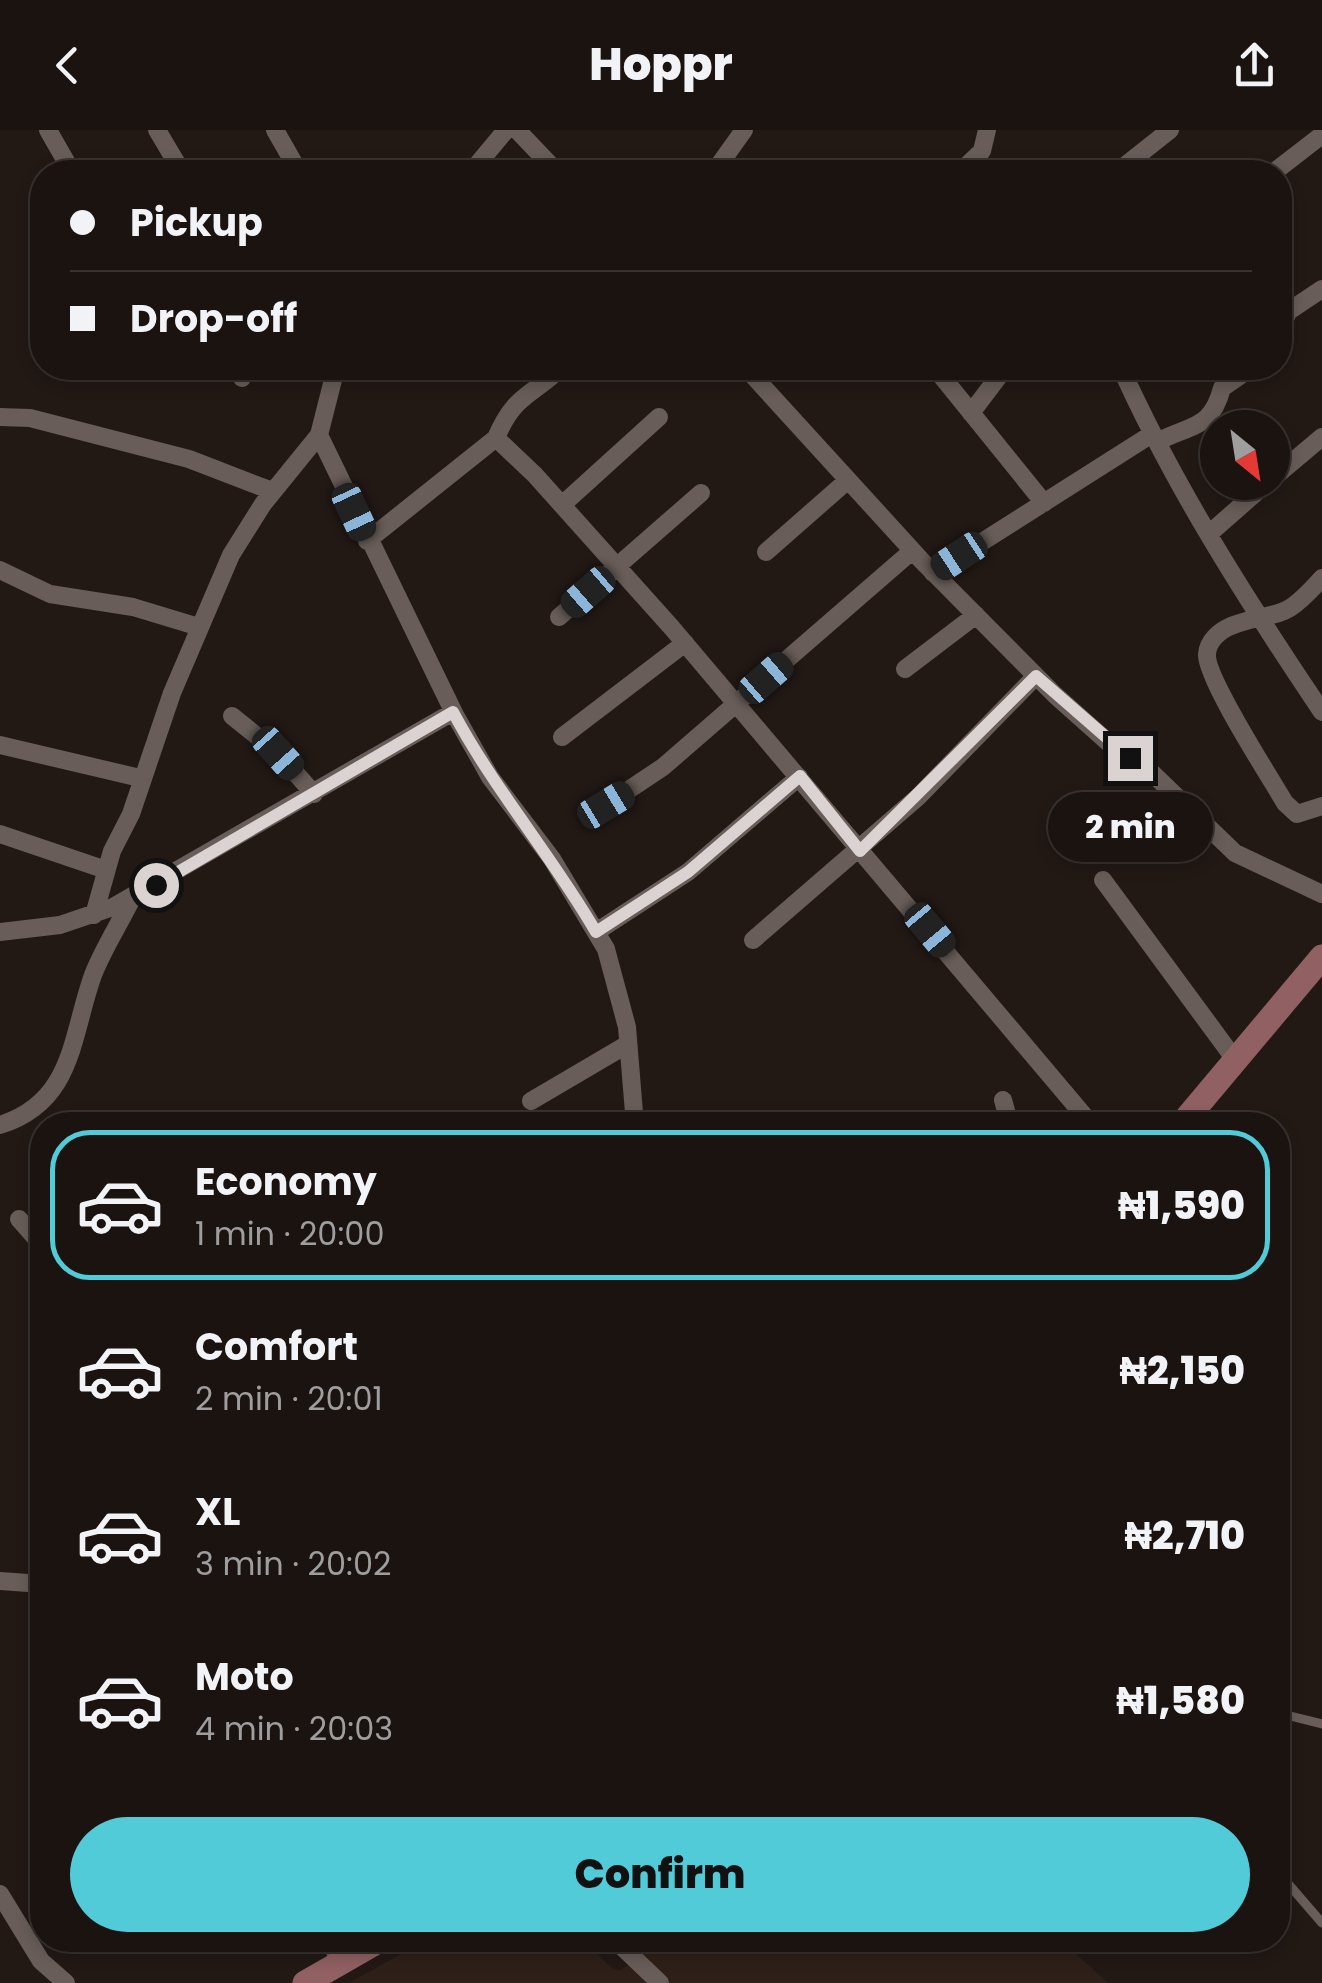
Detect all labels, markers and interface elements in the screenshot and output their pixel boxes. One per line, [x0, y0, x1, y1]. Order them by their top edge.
text: Hoppr [589, 33, 733, 96]
icon: back [40, 38, 95, 93]
icon: share [1227, 38, 1282, 93]
text: Pickup [130, 196, 263, 249]
text: Drop-off [130, 292, 298, 345]
north arrow [1200, 410, 1290, 500]
map controls [1200, 410, 1290, 500]
car [328, 478, 380, 546]
car [926, 527, 992, 585]
car [556, 561, 620, 623]
car [734, 647, 798, 709]
car [247, 721, 309, 785]
route end [1108, 736, 1153, 781]
car [573, 777, 639, 833]
callout: 2 min [1048, 793, 1212, 863]
text: 2 min [1085, 804, 1176, 849]
route start [134, 863, 179, 908]
car [899, 897, 961, 963]
text: Economy [195, 1155, 377, 1208]
icon: car [75, 1160, 165, 1250]
text: ₦1,590 [1118, 1179, 1245, 1232]
text: 1 min · 20:00 [195, 1211, 384, 1256]
text: Comfort [195, 1320, 358, 1373]
icon: car [75, 1325, 165, 1415]
text: ₦2,150 [1119, 1344, 1245, 1397]
text: 2 min · 20:01 [195, 1376, 383, 1421]
text: XL [195, 1485, 240, 1538]
icon: car [75, 1490, 165, 1580]
text: ₦2,710 [1124, 1509, 1245, 1562]
text: 3 min · 20:02 [195, 1541, 391, 1586]
text: Moto [195, 1650, 294, 1703]
icon: car [75, 1655, 165, 1745]
text: ₦1,580 [1116, 1674, 1245, 1727]
text: 4 min · 20:03 [195, 1706, 393, 1751]
button: Confirm [70, 1817, 1250, 1932]

